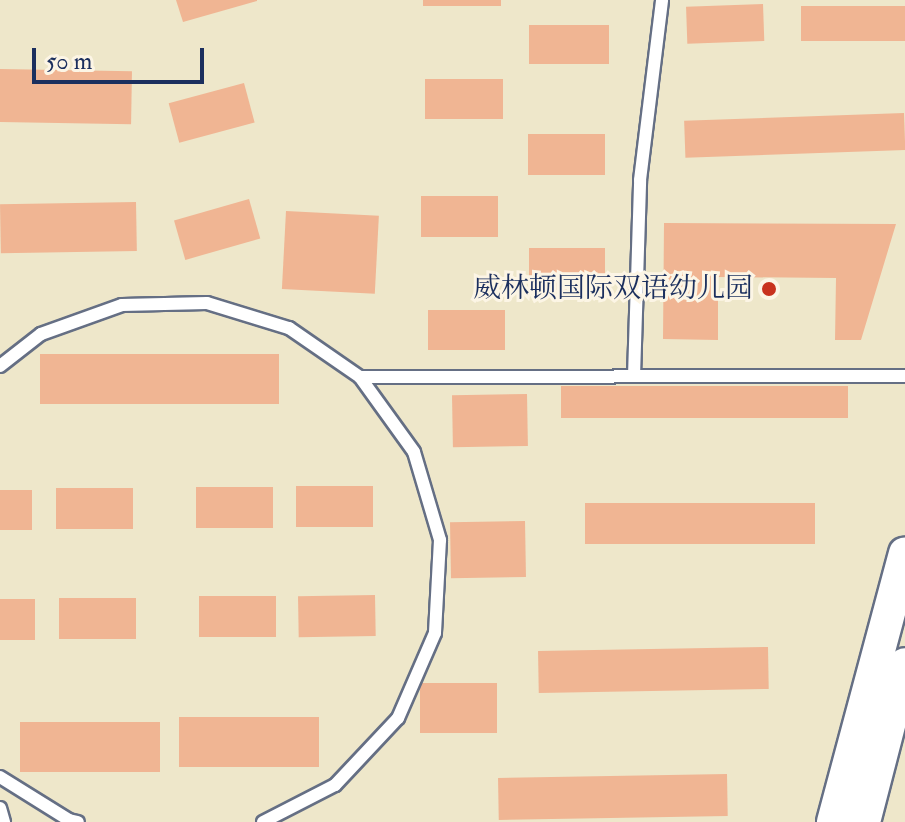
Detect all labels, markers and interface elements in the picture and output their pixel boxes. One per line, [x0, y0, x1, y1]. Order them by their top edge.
scale bar [36, 32, 208, 82]
text: 50 m [46, 46, 92, 77]
place label: 威林顿国际双语幼儿园 [473, 272, 753, 306]
marker: 威林顿国际双语幼儿园 [760, 280, 778, 298]

